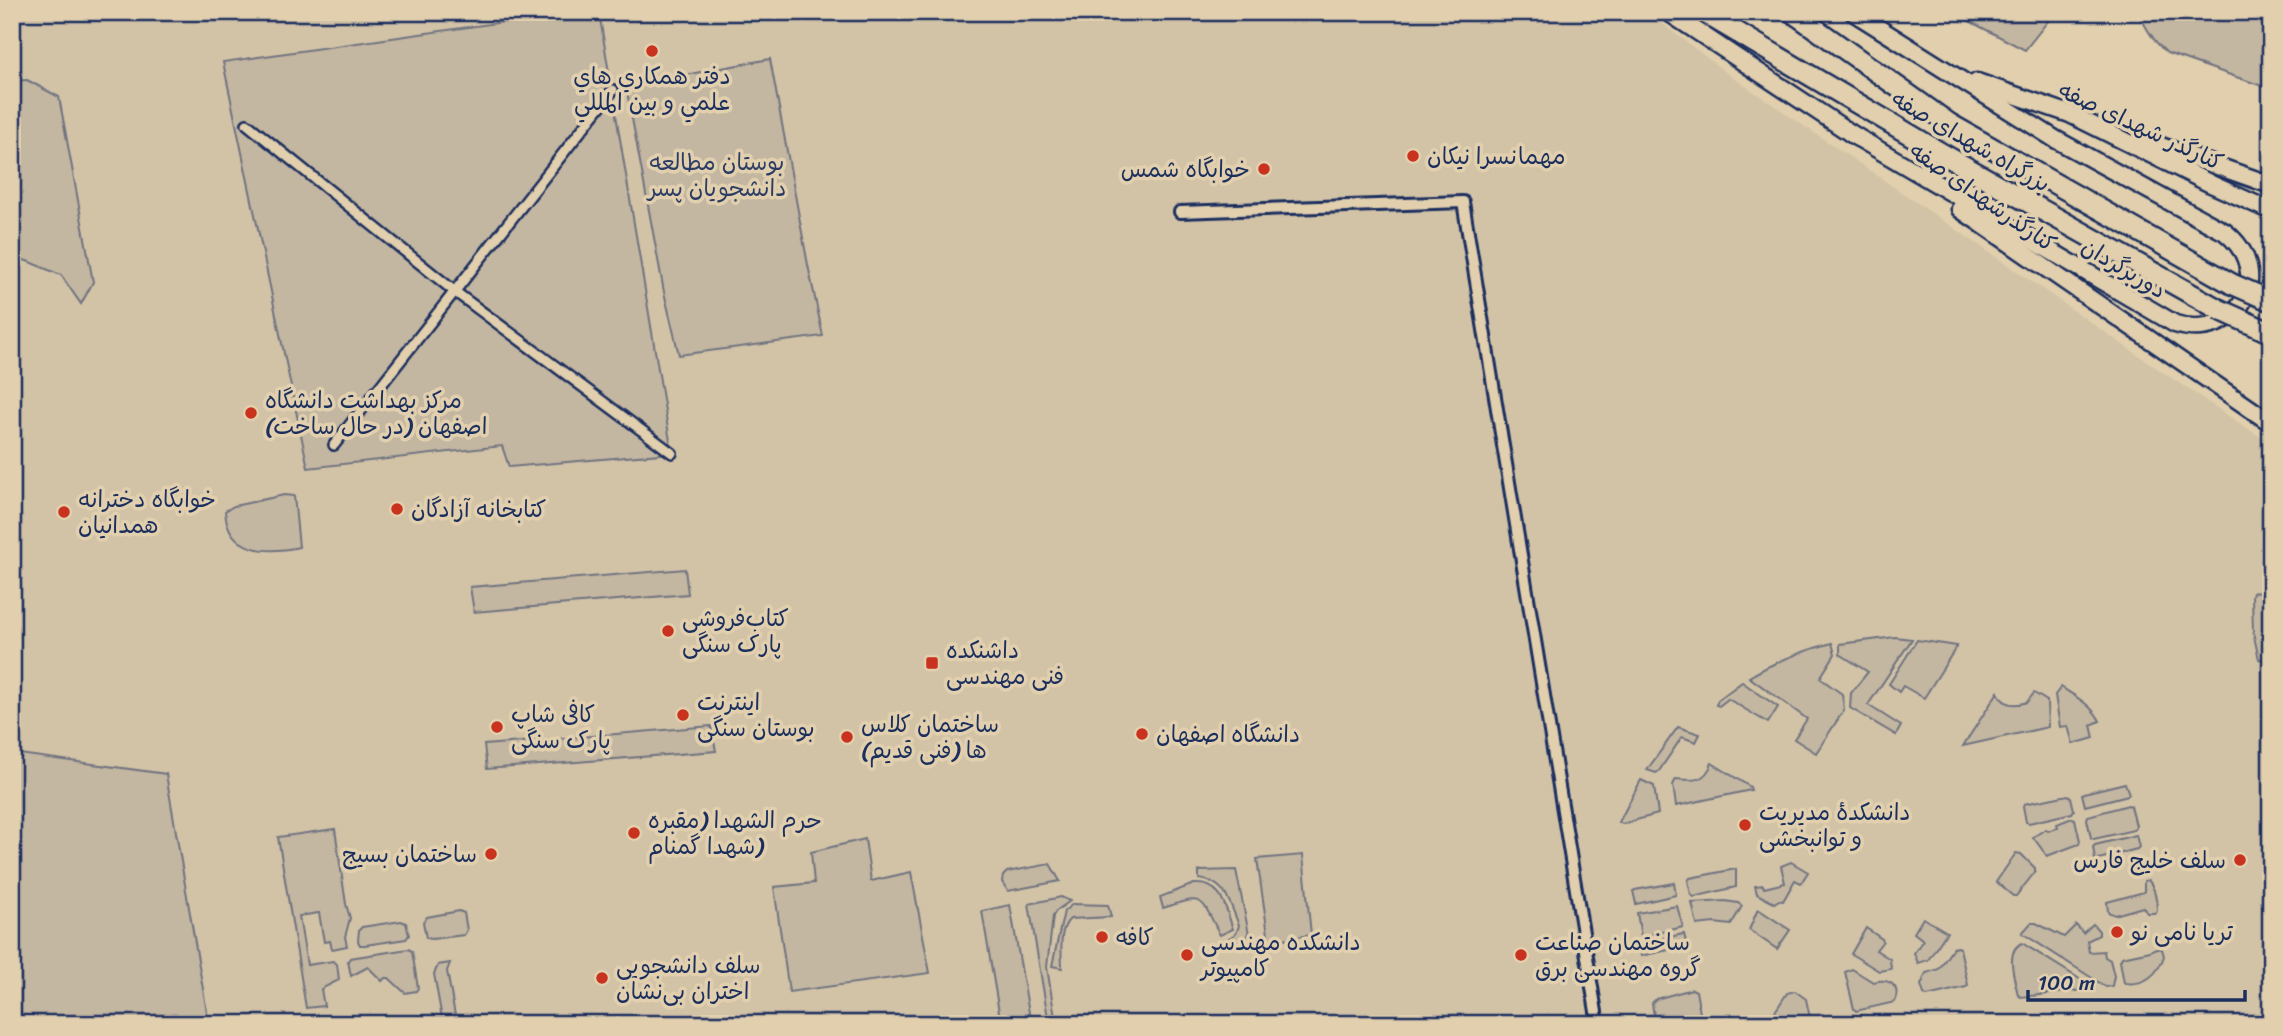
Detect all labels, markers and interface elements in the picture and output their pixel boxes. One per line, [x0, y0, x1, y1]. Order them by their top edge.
marker: دفتر همکاري هاي علمي و بين المللي [644, 43, 660, 59]
place label: دفتر همکاري هاي علمي و بين المللي [573, 56, 731, 123]
street label: کنارگذر شهدای صفه [2051, 70, 2230, 183]
street label: بزرگراه شهدای صفه [1883, 79, 2058, 204]
street label: کنارگذرشهدای صفه [1900, 131, 2065, 264]
place label: مهمانسرا نیکان [1427, 136, 1566, 177]
park label: بوستان مطالعه دانشجویان پسر [646, 142, 786, 209]
marker: مهمانسرا نیکان [1405, 148, 1421, 164]
place label: خوابگاه شمس [1121, 149, 1250, 190]
marker: خوابگاه شمس [1256, 161, 1272, 177]
street label: دوربرگردان [2073, 227, 2174, 310]
place label: مرکز بهداشت دانشگاه اصفهان (در حال ساخت) [265, 380, 487, 447]
marker: مرکز بهداشت دانشگاه اصفهان (در حال ساخت) [243, 405, 259, 421]
place label: خوابگاه دخترانه همدانیان [78, 479, 216, 546]
place label: کتابخانه آزادگان [411, 489, 547, 530]
marker: کتابخانه آزادگان [389, 501, 405, 517]
marker: خوابگاه دخترانه همدانیان [56, 504, 72, 520]
place label: کتاب‌فروشی پارک سنگی [682, 598, 789, 665]
marker: کتاب‌فروشی پارک سنگی [660, 623, 676, 639]
place label: داشنکده فنی مهندسی [946, 630, 1064, 697]
marker: داشنکده فنی مهندسی [924, 655, 940, 671]
place label: اینترنت بوستان سنگی [697, 682, 815, 749]
place label: کافی شاپ پارک سنگی [511, 694, 611, 761]
place label: ساختمان کلاس ها (فنی قدیم) [861, 704, 999, 771]
marker: اینترنت بوستان سنگی [675, 707, 691, 723]
place label: دانشگاه اصفهان [1156, 714, 1300, 755]
marker: کافی شاپ پارک سنگی [489, 719, 505, 735]
marker: دانشگاه اصفهان [1134, 726, 1150, 742]
marker: ساختمان کلاس ها (فنی قدیم) [839, 729, 855, 745]
place label: دانشکدهٔ مدیریت و توانبخشی [1759, 792, 1911, 859]
place label: حرم الشهدا (مقبره شهدا گمنام) [648, 800, 822, 867]
marker: دانشکدهٔ مدیریت و توانبخشی [1737, 817, 1753, 833]
marker: حرم الشهدا (مقبره شهدا گمنام) [626, 825, 642, 841]
place label: ساختمان بسیج [342, 834, 477, 875]
place label: سلف خلیج فارس [2073, 840, 2226, 881]
marker: ساختمان بسیج [483, 846, 499, 862]
marker: سلف خلیج فارس [2232, 852, 2248, 868]
place label: تریا نامی نو [2129, 912, 2233, 953]
place label: کافه [1116, 917, 1154, 958]
place label: دانشکده مهندسی کامپیوتر [1199, 922, 1361, 989]
place label: ساختمان صناعت گروه مهندسی برق [1535, 922, 1701, 989]
marker: تریا نامی نو [2109, 924, 2125, 940]
marker: کافه [1094, 929, 1110, 945]
place label: سلف دانشجویی اختران بی‌نشان [616, 945, 761, 1012]
marker: دانشکده مهندسی کامپیوتر [1179, 947, 1195, 963]
marker: ساختمان صناعت گروه مهندسی برق [1513, 947, 1529, 963]
scale bar [2028, 959, 2244, 1003]
text: 100 m [2038, 964, 2095, 1002]
marker: سلف دانشجویی اختران بی‌نشان [594, 970, 610, 986]

